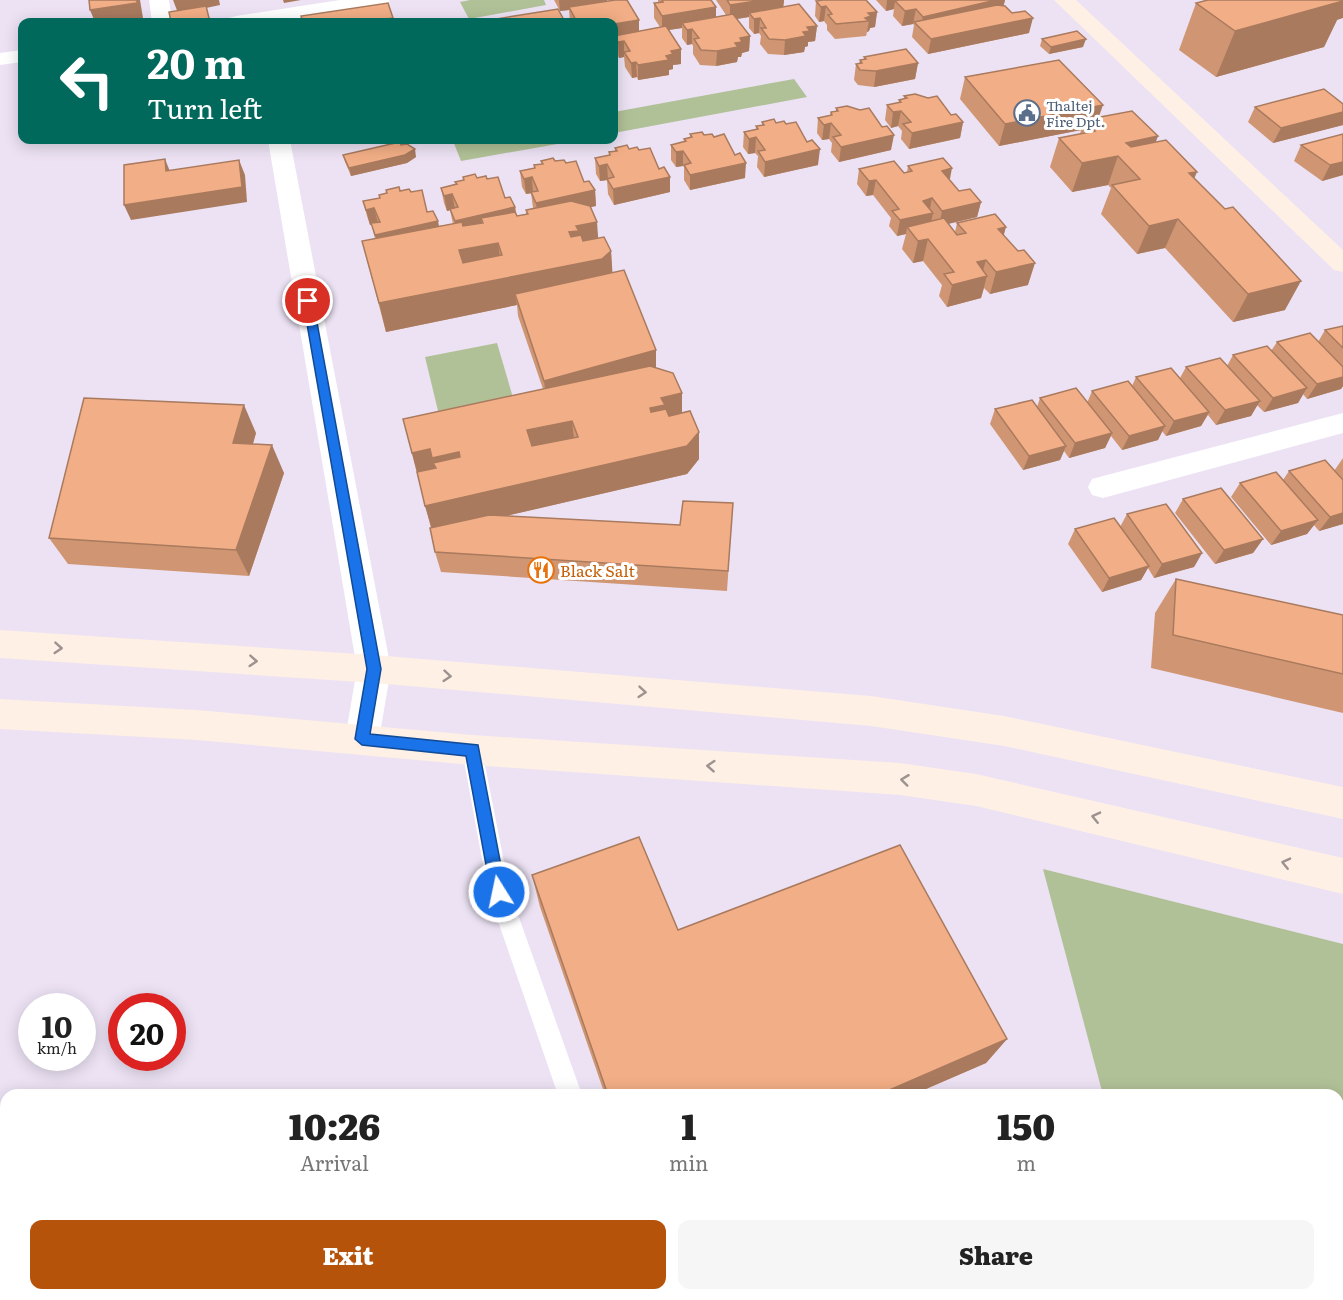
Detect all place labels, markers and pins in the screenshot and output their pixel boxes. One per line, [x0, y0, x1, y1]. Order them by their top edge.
place label: Thaltej Fire Dpt. [1046, 95, 1105, 131]
public building icon: Thaltej Fire Dpt. [1012, 98, 1042, 128]
pin [282, 275, 333, 326]
restaurant icon: Black Salt [526, 555, 556, 585]
place label: Black Salt [560, 558, 635, 582]

